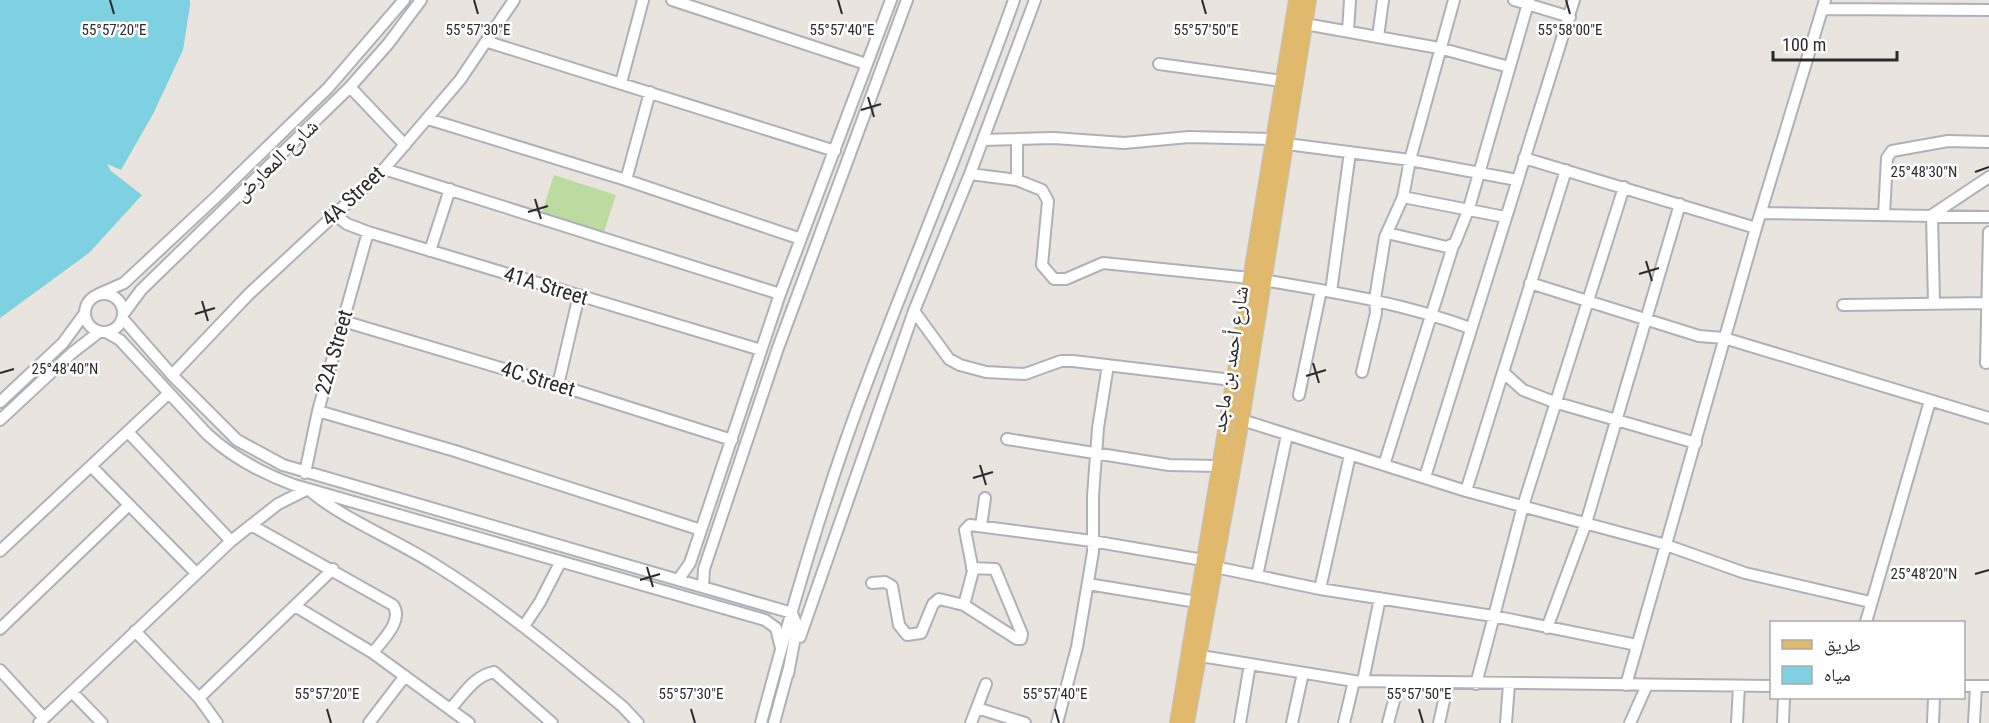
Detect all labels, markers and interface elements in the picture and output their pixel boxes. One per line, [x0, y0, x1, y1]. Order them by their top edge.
text: 55°57'20"E [82, 21, 146, 39]
text: 55°57'30"E [446, 21, 510, 39]
text: 55°57'40"E [810, 21, 874, 39]
text: 55°57'50"E [1174, 21, 1238, 39]
text: 55°58'00"E [1538, 21, 1602, 39]
scale bar [1773, 24, 1898, 62]
text: 100 m [1782, 34, 1826, 55]
street label: شارع المعارض [229, 114, 324, 207]
street label: 4A Street [317, 161, 389, 231]
text: 25°48'30"N [1891, 163, 1957, 181]
street label: 41A Street [501, 262, 591, 310]
street label: شارع أحمد بن ماجد [1206, 284, 1254, 434]
street label: 22A Street [310, 307, 358, 397]
street label: 4C Street [498, 356, 578, 402]
text: 25°48'40"N [32, 360, 98, 378]
text: 25°48'20"N [1891, 565, 1957, 583]
legend [1770, 621, 1965, 699]
text: طريق [1824, 634, 1861, 656]
text: مياه [1824, 664, 1851, 685]
text: 55°57'20"E [295, 685, 359, 703]
text: 55°57'30"E [659, 685, 723, 703]
text: 55°57'40"E [1023, 685, 1087, 703]
text: 55°57'50"E [1387, 685, 1451, 703]

